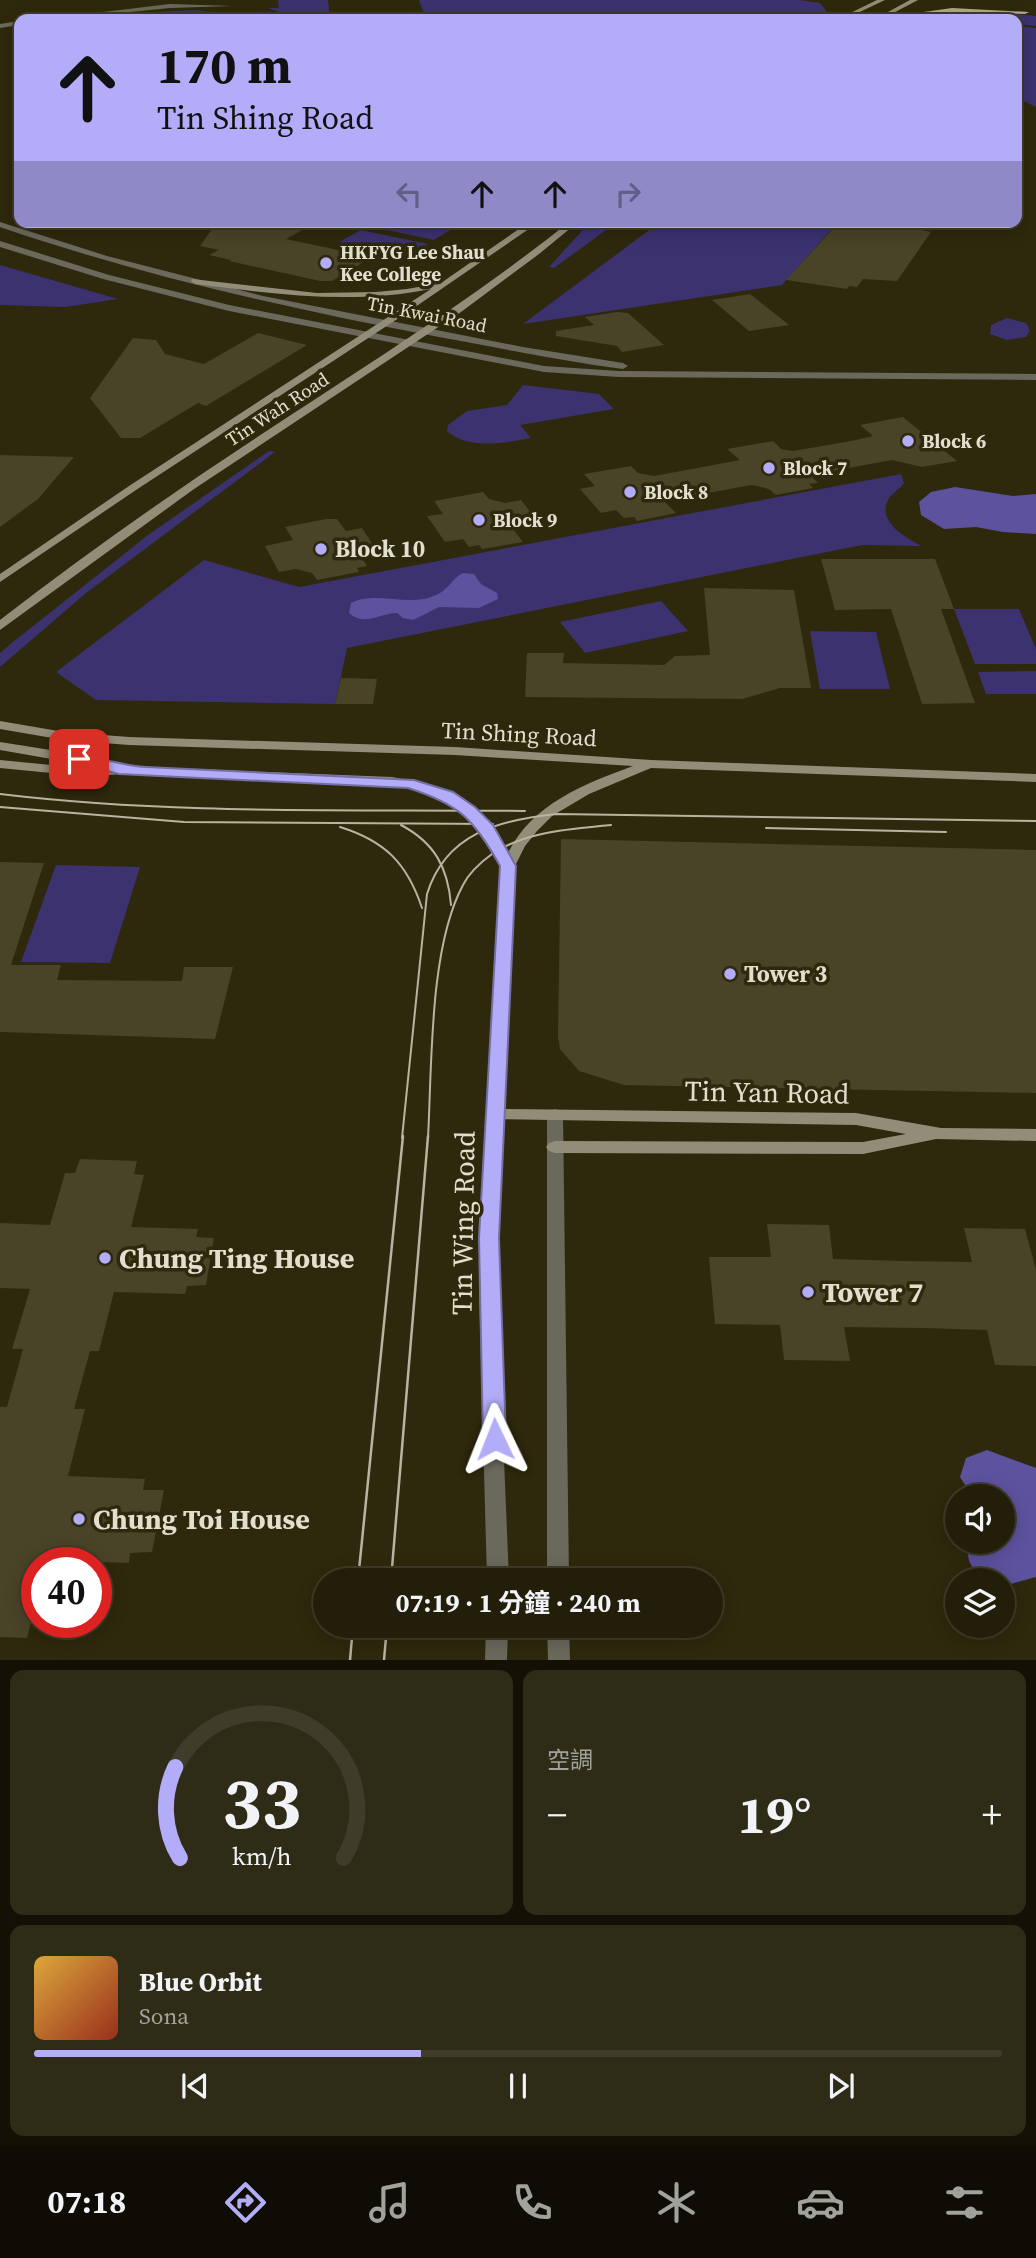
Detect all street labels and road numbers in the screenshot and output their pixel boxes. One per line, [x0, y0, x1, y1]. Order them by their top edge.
street label: Tin Kwai Road [365, 290, 489, 338]
street label: Tin Wah Road [220, 366, 334, 452]
street label: Tin Shing Road [440, 714, 598, 754]
street label: Tin Yan Road [684, 1072, 850, 1112]
street label: Tin Wing Road [442, 1131, 484, 1315]

